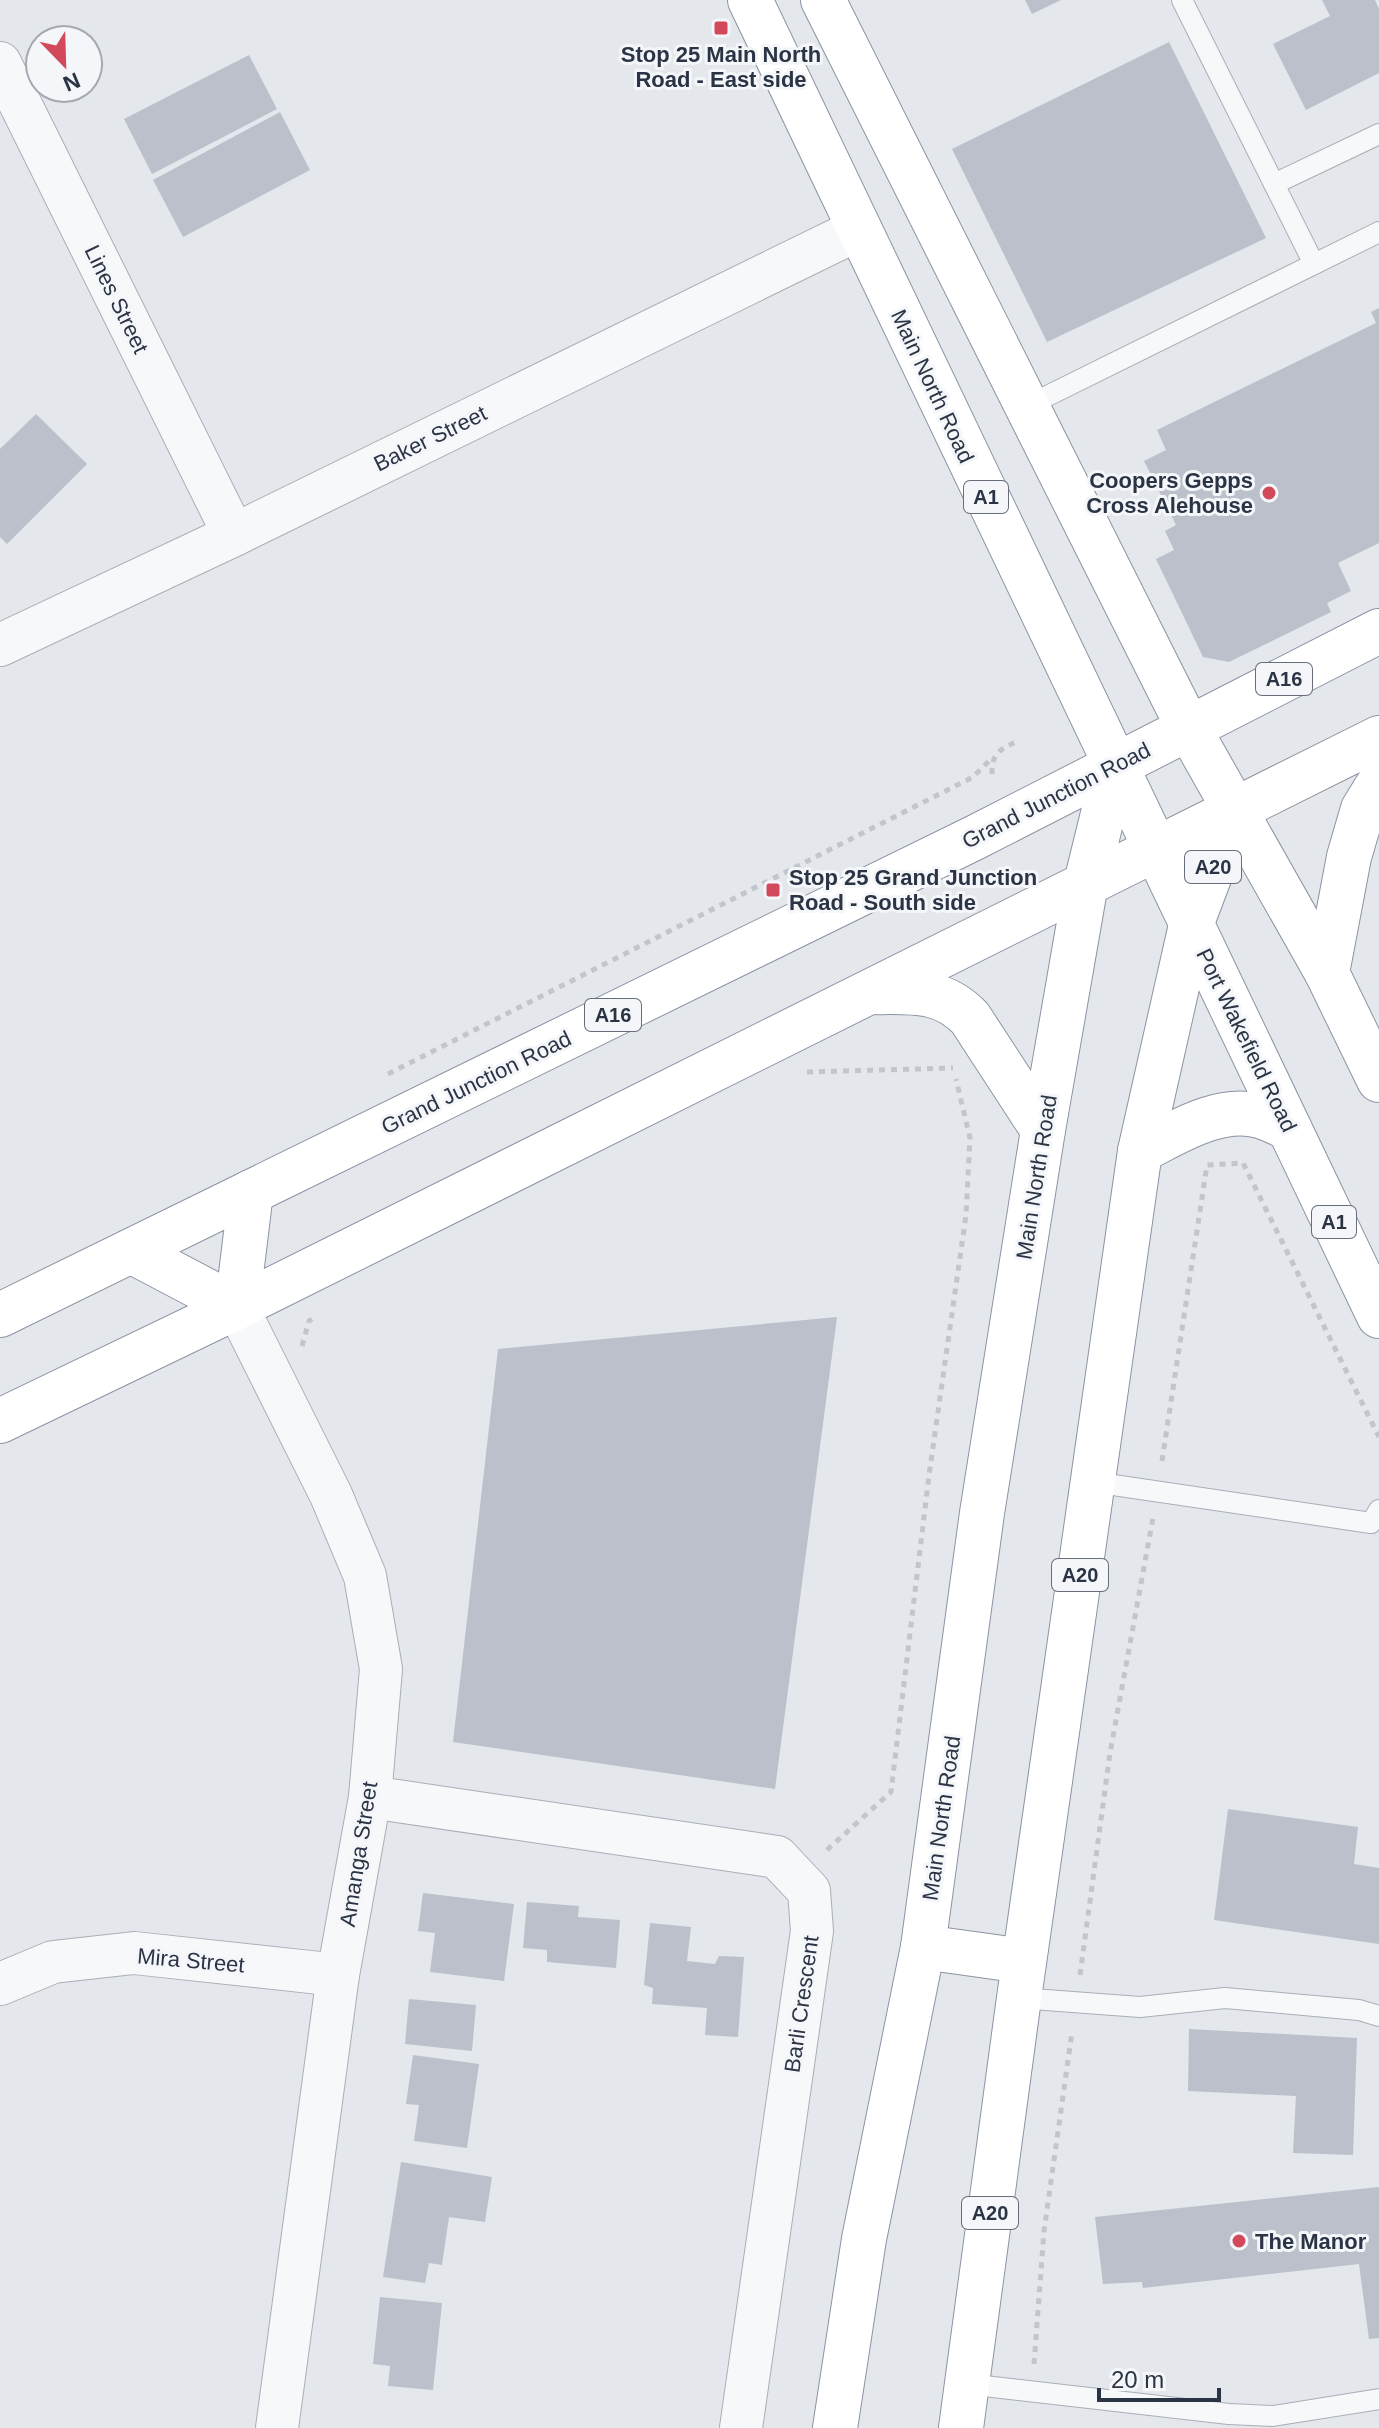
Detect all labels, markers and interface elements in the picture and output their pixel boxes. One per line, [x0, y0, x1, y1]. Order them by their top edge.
marker: Stop 25 Main North Road - East side [712, 19, 730, 37]
north arrow [24, 24, 104, 104]
place label: Stop 25 Main North Road - East side [621, 42, 821, 92]
text: N [59, 67, 84, 97]
street label: Lines Street [80, 241, 154, 357]
street label: Main North Road [886, 306, 979, 467]
street label: Baker Street [370, 400, 491, 476]
place label: Coopers Gepps Cross Alehouse [1086, 468, 1253, 518]
road number: A1 [964, 481, 1008, 513]
marker: Coopers Gepps Cross Alehouse [1260, 484, 1278, 502]
road number: A16 [1256, 663, 1312, 695]
street label: Grand Junction Road [958, 737, 1155, 854]
road number: A20 [1185, 851, 1241, 883]
place label: Stop 25 Grand Junction Road - South side [789, 865, 1037, 915]
marker: Stop 25 Grand Junction Road - South side [764, 881, 782, 899]
street label: Port Wakefield Road [1191, 944, 1302, 1136]
road number: A16 [585, 999, 641, 1031]
street label: Grand Junction Road [377, 1026, 575, 1139]
street label: Main North Road [1011, 1093, 1062, 1261]
road number: A1 [1312, 1206, 1356, 1238]
road number: A20 [1052, 1559, 1108, 1591]
street label: Main North Road [918, 1734, 965, 1902]
street label: Amanga Street [335, 1780, 382, 1929]
street label: Barli Crescent [780, 1934, 823, 2074]
street label: Mira Street [136, 1943, 246, 1978]
road number: A20 [962, 2197, 1018, 2229]
place label: The Manor [1255, 2229, 1367, 2254]
marker: The Manor [1230, 2232, 1248, 2250]
scale bar [1099, 2352, 1219, 2402]
text: 20 m [1111, 2366, 1164, 2393]

